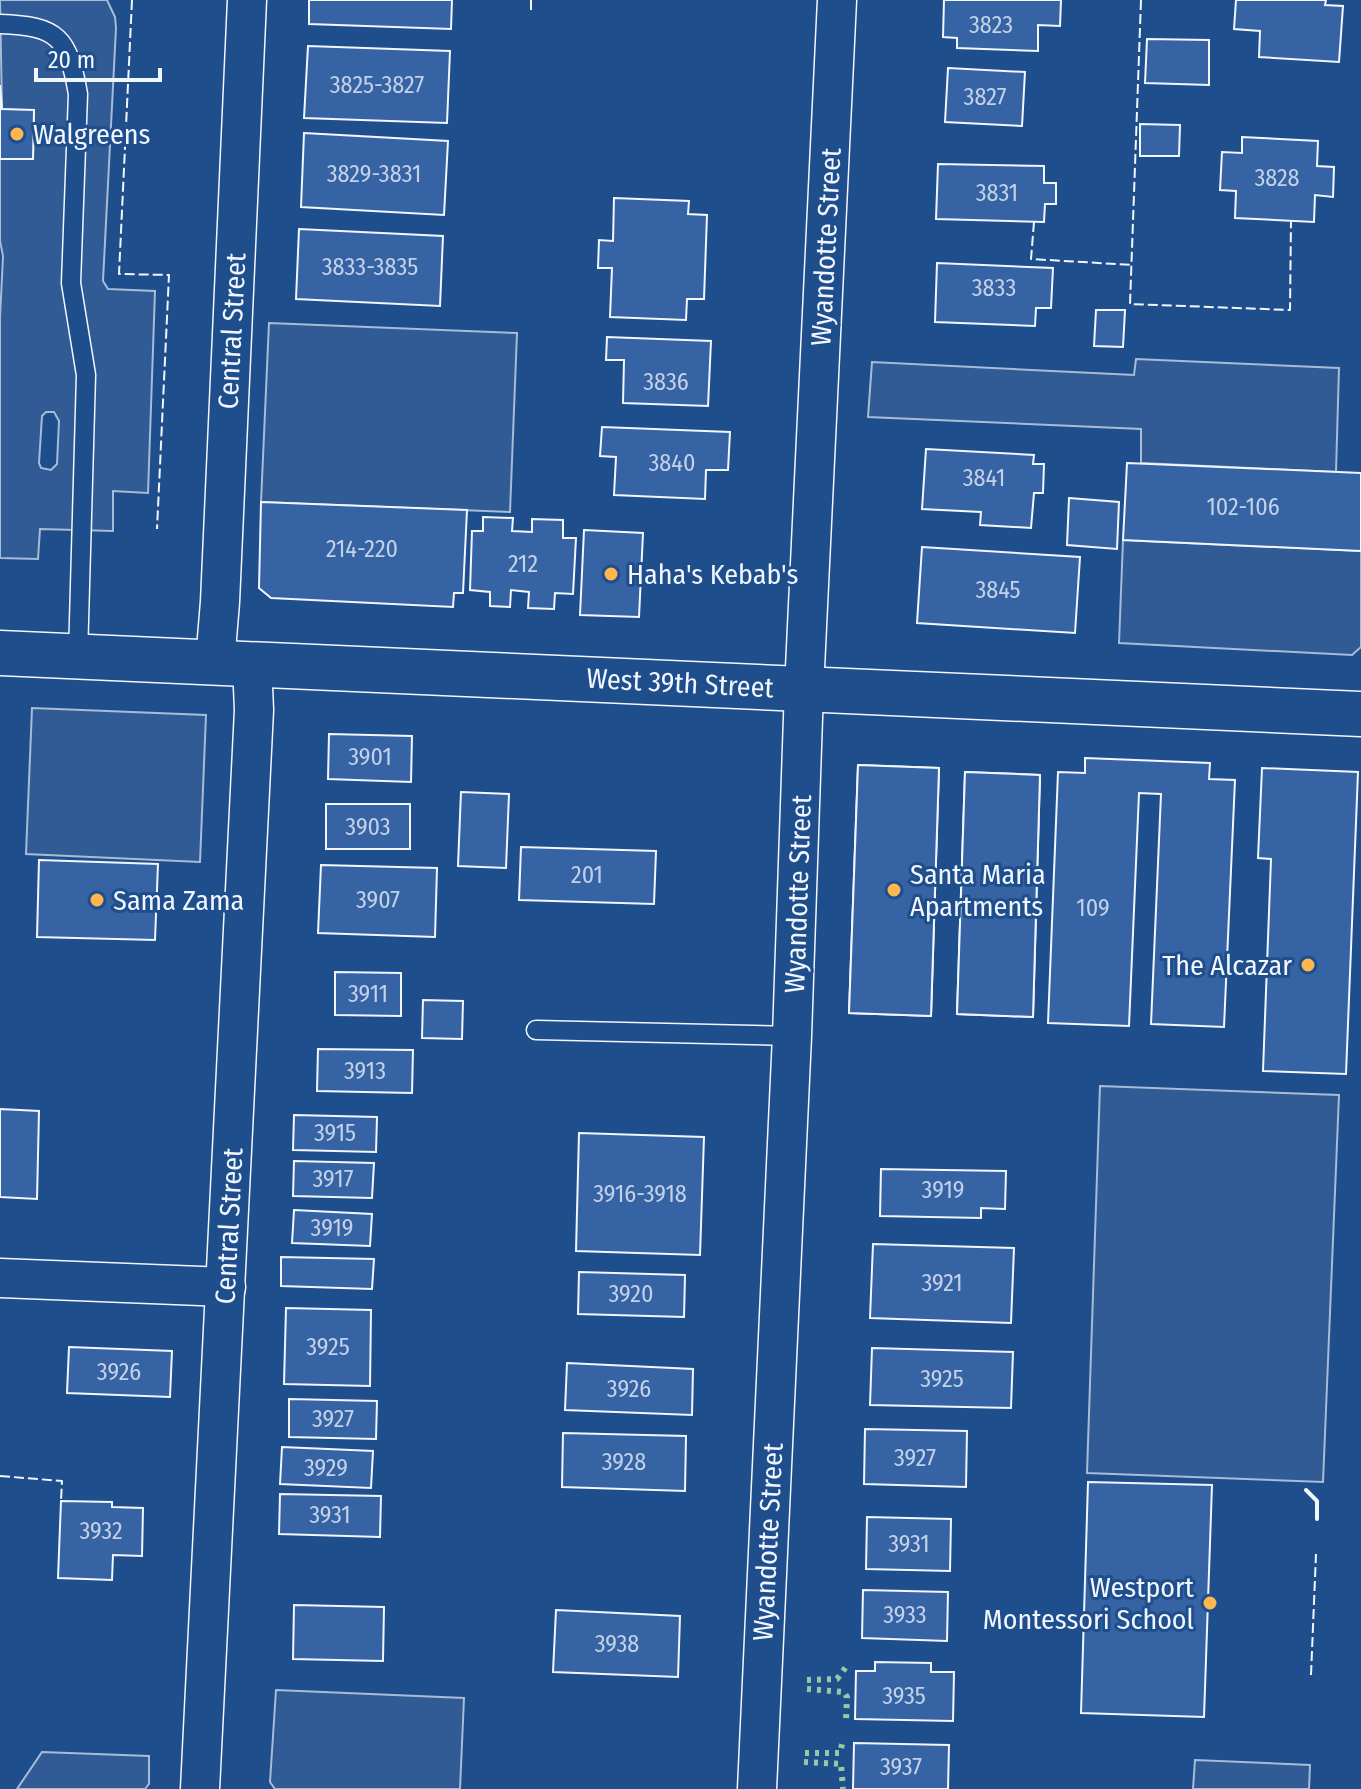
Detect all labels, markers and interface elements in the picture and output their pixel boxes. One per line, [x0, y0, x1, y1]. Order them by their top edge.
house number: 3823 [969, 11, 1013, 39]
scale bar [36, 32, 160, 82]
text: 20 m [48, 46, 95, 74]
house number: 3825-3827 [330, 71, 425, 99]
house number: 3827 [964, 83, 1007, 111]
place label: Walgreens [33, 118, 151, 151]
marker: Walgreens [8, 125, 26, 143]
street label: Wyandotte Street [804, 146, 848, 347]
house number: 3829-3831 [327, 160, 421, 188]
house number: 3828 [1254, 164, 1300, 192]
house number: 3831 [976, 179, 1018, 207]
street label: Central Street [211, 251, 253, 410]
house number: 3833-3835 [322, 253, 418, 281]
house number: 3833 [972, 274, 1016, 302]
house number: 3836 [643, 368, 689, 396]
house number: 3840 [649, 449, 695, 477]
house number: 3841 [963, 464, 1005, 492]
house number: 102-106 [1206, 493, 1280, 521]
house number: 214-220 [326, 535, 398, 563]
house number: 212 [508, 550, 538, 578]
place label: Haha's Kebab's [627, 558, 798, 591]
marker: Haha's Kebab's [602, 565, 620, 583]
house number: 3845 [975, 576, 1021, 604]
street label: West 39th Street [586, 662, 775, 704]
house number: 3901 [348, 743, 392, 771]
street label: Wyandotte Street [778, 793, 818, 994]
house number: 3903 [345, 813, 391, 841]
place label: Santa Maria Apartments [910, 858, 1046, 923]
house number: 201 [571, 861, 603, 889]
marker: Santa Maria Apartments [885, 881, 903, 899]
place label: Sama Zama [113, 884, 244, 917]
house number: 3907 [356, 886, 400, 914]
marker: Sama Zama [88, 891, 106, 909]
house number: 109 [1076, 894, 1110, 922]
place label: The Alcazar [1162, 949, 1292, 982]
marker: The Alcazar [1299, 956, 1317, 974]
house number: 3911 [348, 980, 388, 1008]
house number: 3913 [344, 1057, 386, 1085]
house number: 3915 [314, 1119, 356, 1147]
street label: Central Street [208, 1146, 250, 1305]
house number: 3917 [313, 1165, 354, 1193]
house number: 3919 [922, 1176, 964, 1204]
house number: 3916-3918 [593, 1180, 687, 1208]
house number: 3919 [311, 1214, 353, 1242]
house number: 3921 [921, 1269, 963, 1297]
house number: 3920 [609, 1280, 653, 1308]
house number: 3925 [306, 1333, 350, 1361]
house number: 3926 [97, 1358, 141, 1386]
house number: 3925 [920, 1365, 964, 1393]
house number: 3926 [607, 1375, 651, 1403]
house number: 3927 [312, 1405, 354, 1433]
street label: Wyandotte Street [746, 1441, 790, 1642]
house number: 3927 [894, 1444, 936, 1472]
house number: 3928 [602, 1448, 646, 1476]
house number: 3929 [304, 1454, 348, 1482]
house number: 3931 [309, 1501, 351, 1529]
house number: 3932 [80, 1517, 122, 1545]
house number: 3931 [888, 1530, 930, 1558]
place label: Westport Montessori School [983, 1571, 1195, 1636]
marker: Westport Montessori School [1201, 1594, 1219, 1612]
house number: 3933 [883, 1601, 927, 1629]
house number: 3938 [595, 1630, 639, 1658]
house number: 3935 [882, 1682, 926, 1710]
house number: 3937 [880, 1753, 922, 1781]

